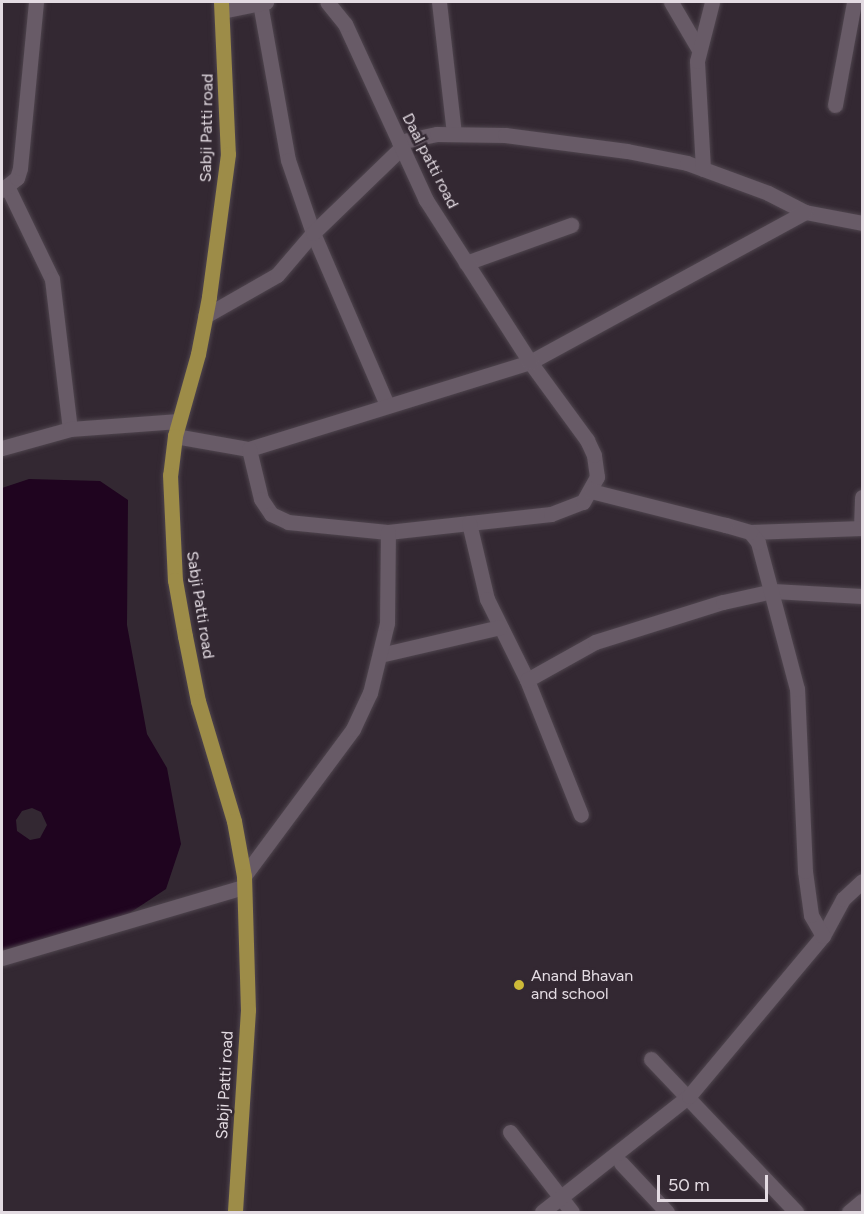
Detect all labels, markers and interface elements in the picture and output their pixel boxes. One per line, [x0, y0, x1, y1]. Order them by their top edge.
street label: Sabji Patti road [196, 74, 218, 182]
street label: Daal patti road [398, 110, 462, 212]
street label: Sabji Patti road [182, 550, 218, 660]
place label: Anand Bhavan and school [531, 966, 633, 1004]
marker: Anand Bhavan and school [512, 978, 526, 992]
street label: Sabji Patti road [213, 1030, 237, 1140]
scale bar [660, 1163, 771, 1201]
text: 50 m [668, 1174, 710, 1196]

